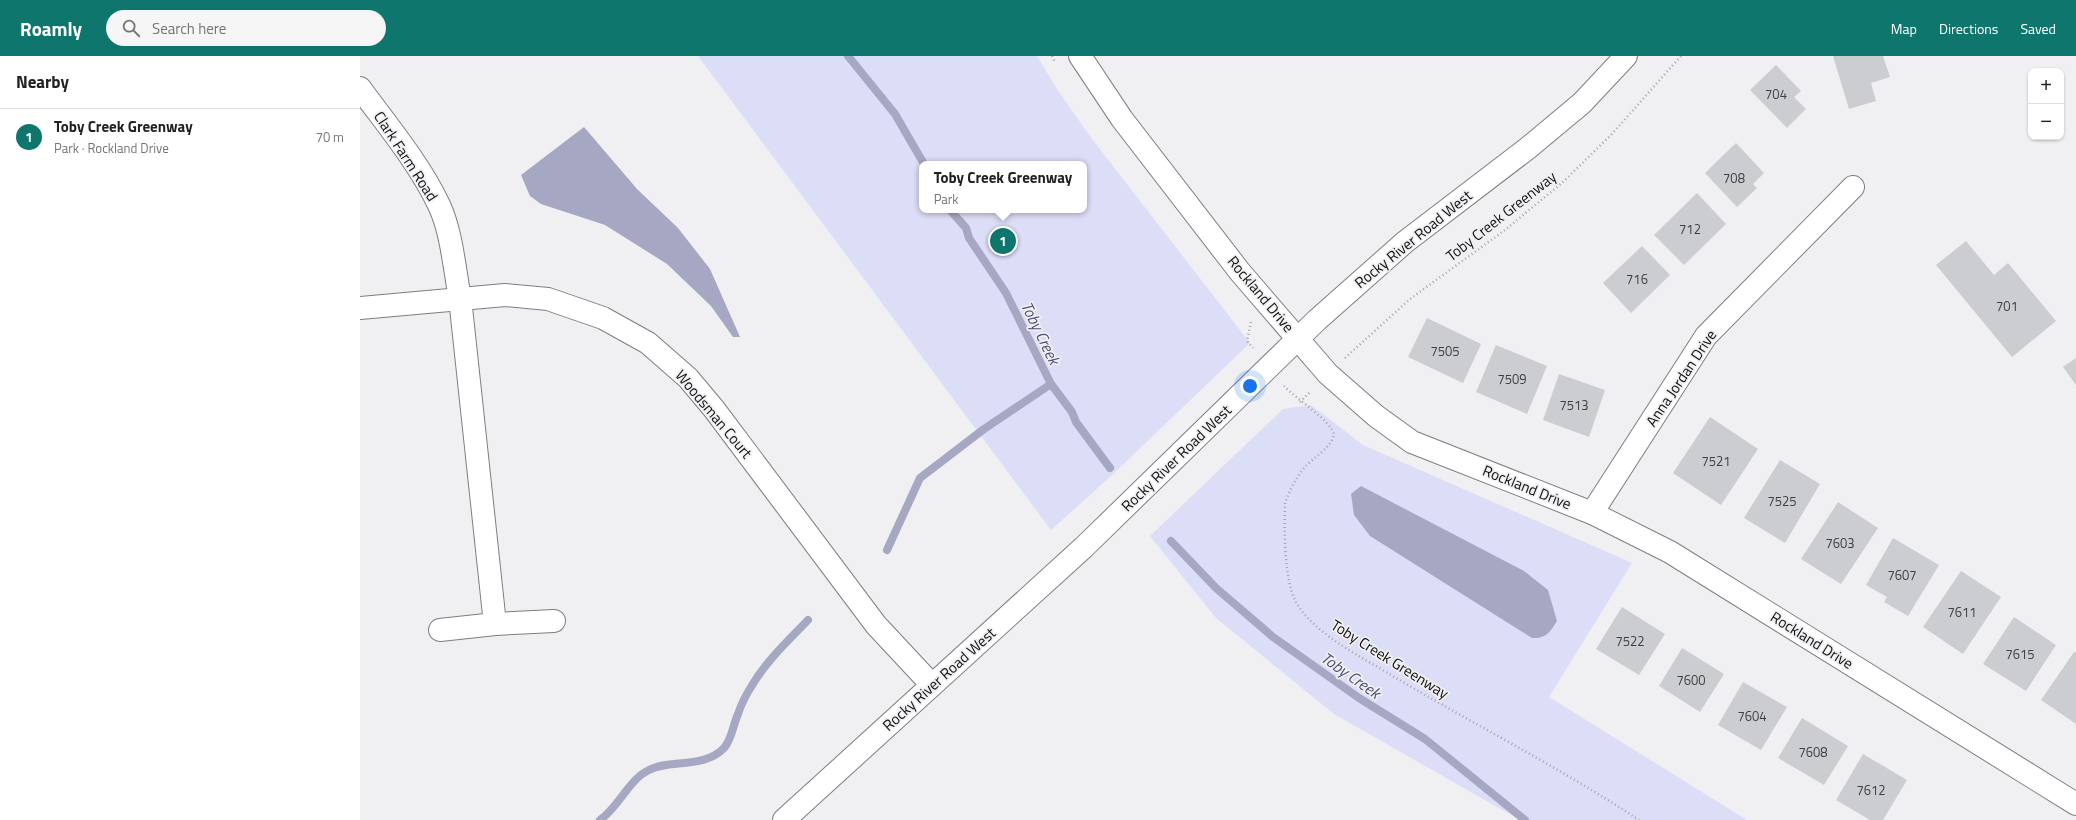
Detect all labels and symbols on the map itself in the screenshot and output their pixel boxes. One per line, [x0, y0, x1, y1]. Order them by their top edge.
house number: 704 [1765, 84, 1787, 104]
street label: Clark Farm Road [368, 106, 444, 206]
street label: Toby Creek Greenway [1441, 165, 1561, 267]
house number: 708 [1723, 168, 1745, 188]
street label: Rocky River Road West [1349, 184, 1477, 294]
house number: 712 [1679, 219, 1701, 239]
pin: 1 [990, 226, 1016, 256]
street label: Rockland Drive [1222, 251, 1300, 337]
house number: 716 [1626, 269, 1648, 289]
house number: 701 [1996, 296, 2018, 316]
water label: Toby Creek [1015, 297, 1067, 370]
street label: Anna Jordan Drive [1640, 325, 1722, 431]
house number: 7505 [1430, 341, 1460, 361]
street label: Woodsman Court [670, 365, 758, 464]
house number: 7509 [1497, 369, 1527, 389]
your location [1240, 376, 1260, 396]
house number: 7513 [1559, 395, 1589, 415]
street label: Rocky River Road West [1116, 399, 1237, 517]
house number: 7521 [1701, 451, 1731, 471]
street label: Rockland Drive [1479, 459, 1575, 515]
house number: 7525 [1767, 491, 1797, 511]
house number: 7603 [1825, 533, 1855, 553]
house number: 7607 [1887, 565, 1917, 585]
house number: 7611 [1947, 602, 1977, 622]
street label: Rockland Drive [1766, 605, 1858, 675]
street label: Toby Creek Greenway [1328, 616, 1452, 702]
street label: Rocky River Road West [877, 621, 1001, 736]
house number: 7522 [1615, 631, 1645, 651]
house number: 7615 [2005, 644, 2035, 664]
water label: Toby Creek [1318, 648, 1384, 702]
house number: 7600 [1676, 670, 1706, 690]
house number: 7604 [1737, 706, 1767, 726]
house number: 7608 [1798, 742, 1828, 762]
house number: 7612 [1856, 780, 1886, 800]

